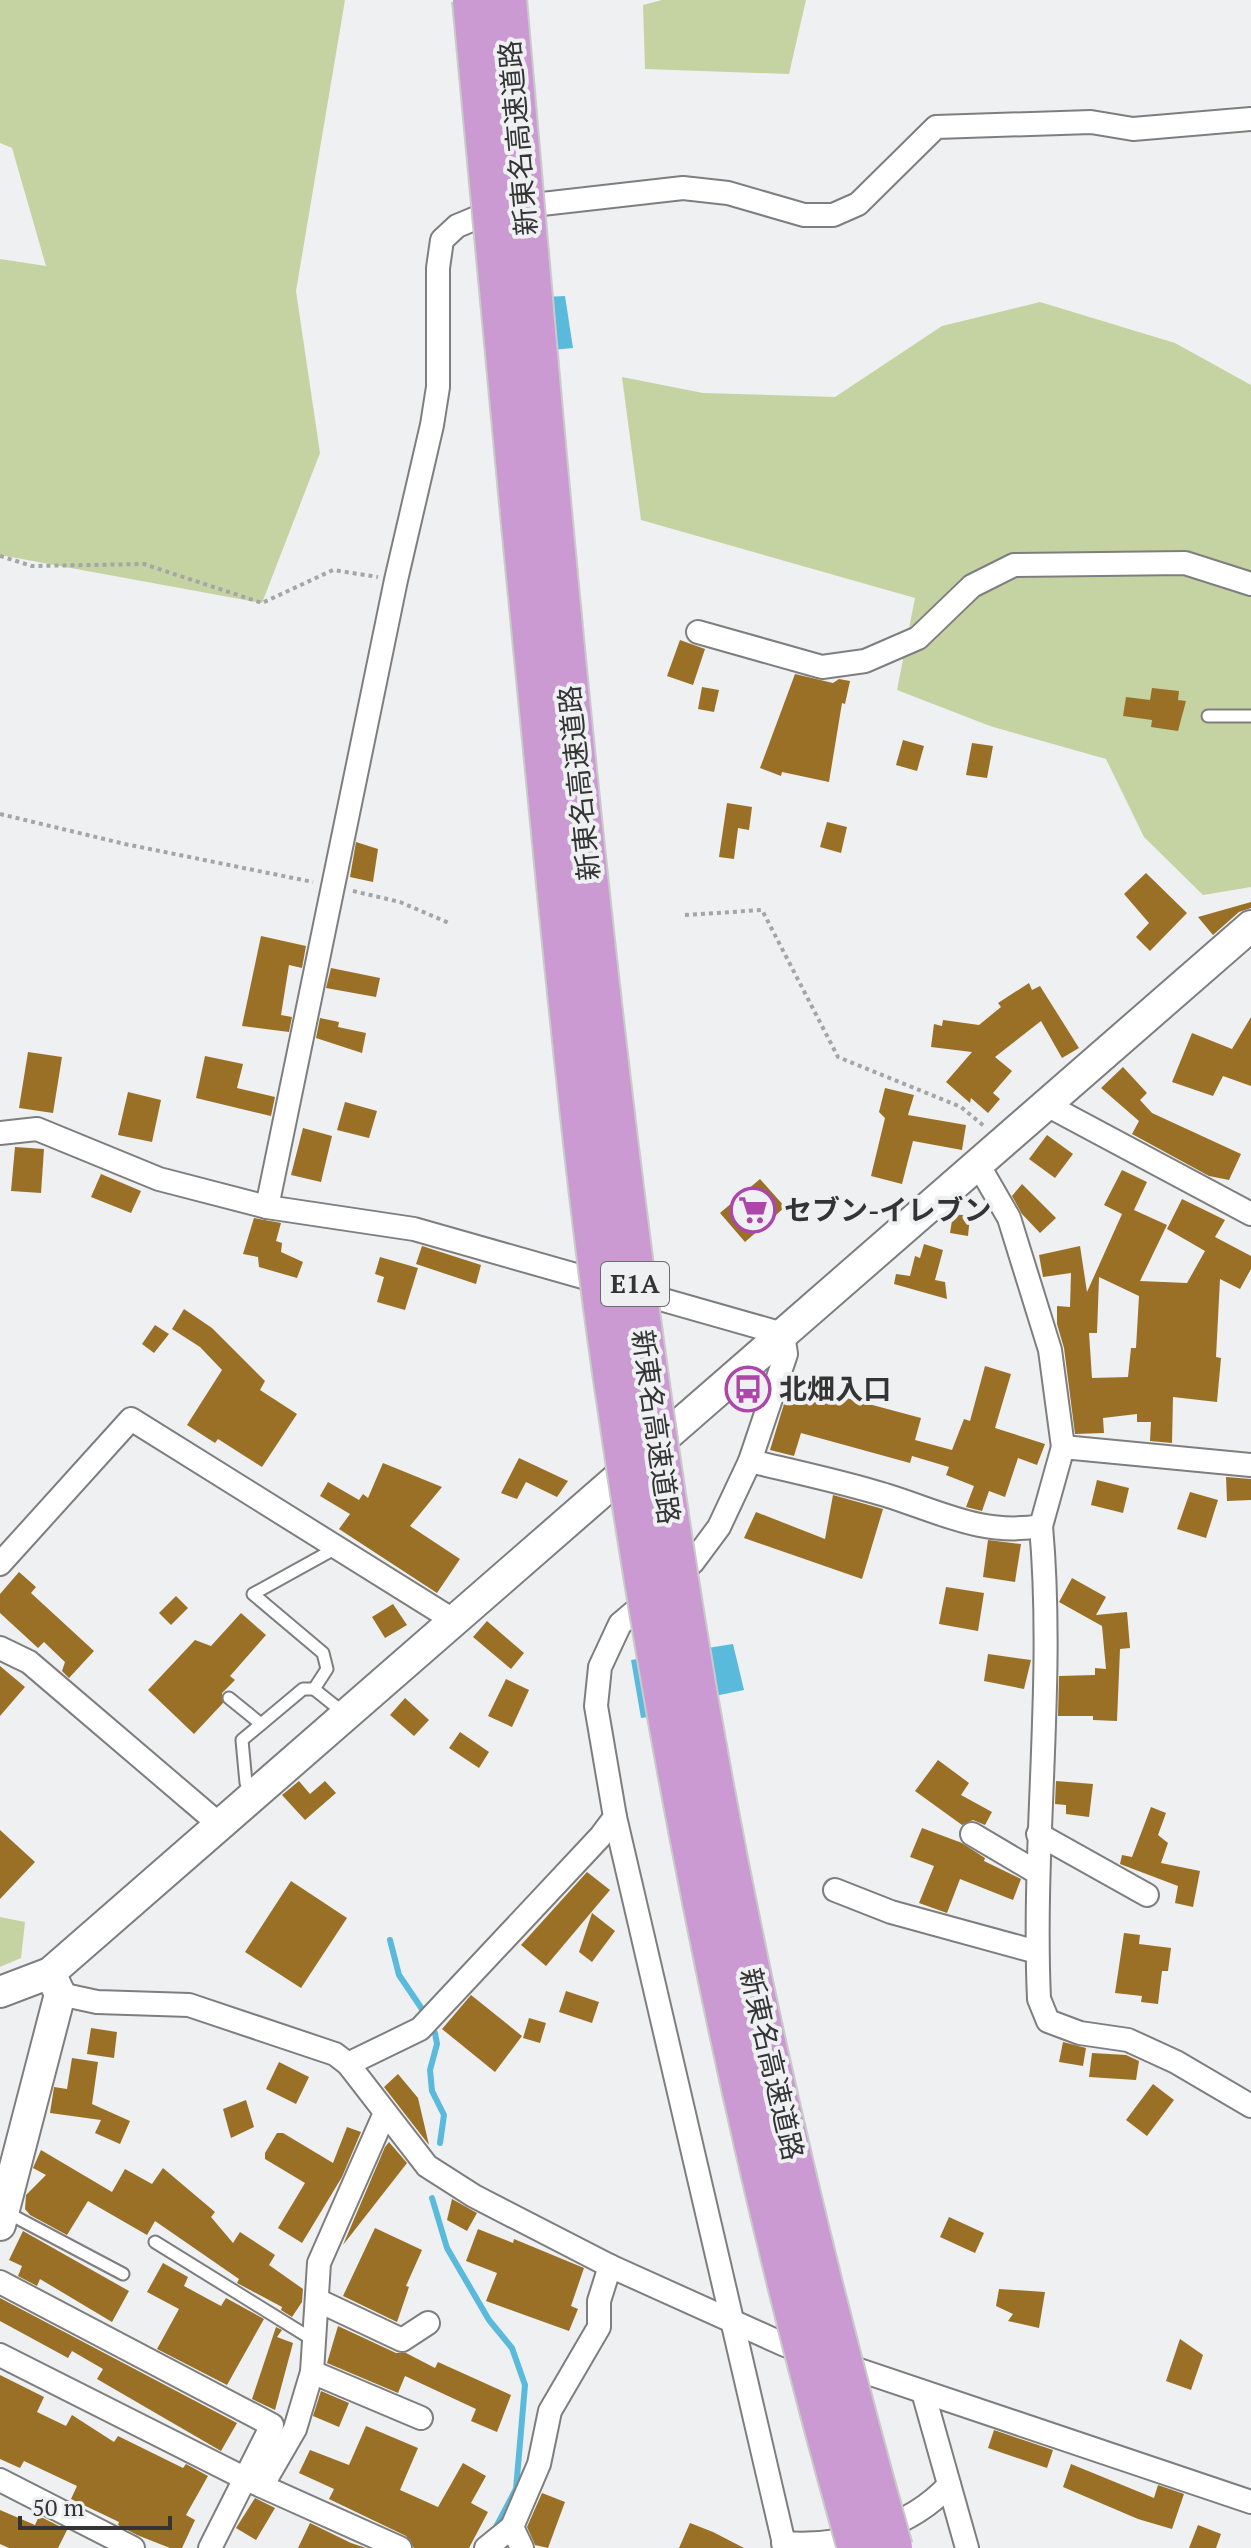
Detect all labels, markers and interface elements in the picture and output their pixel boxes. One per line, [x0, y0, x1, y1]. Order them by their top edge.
street label: 新東名高速道路 [491, 39, 544, 237]
street label: 新東名高速道路 [550, 684, 607, 882]
supermarket icon: セブン-イレブン [729, 1186, 777, 1234]
place label: セブン-イレブン [784, 1191, 992, 1228]
road number: E1A [601, 1262, 669, 1306]
street label: 新東名高速道路 [625, 1327, 688, 1527]
bus stop icon: 北畑入口 [724, 1365, 772, 1413]
place label: 北畑入口 [779, 1370, 891, 1407]
street label: 新東名高速道路 [732, 1964, 813, 2164]
scale bar [20, 2480, 170, 2530]
text: 50 m [32, 2491, 84, 2523]

